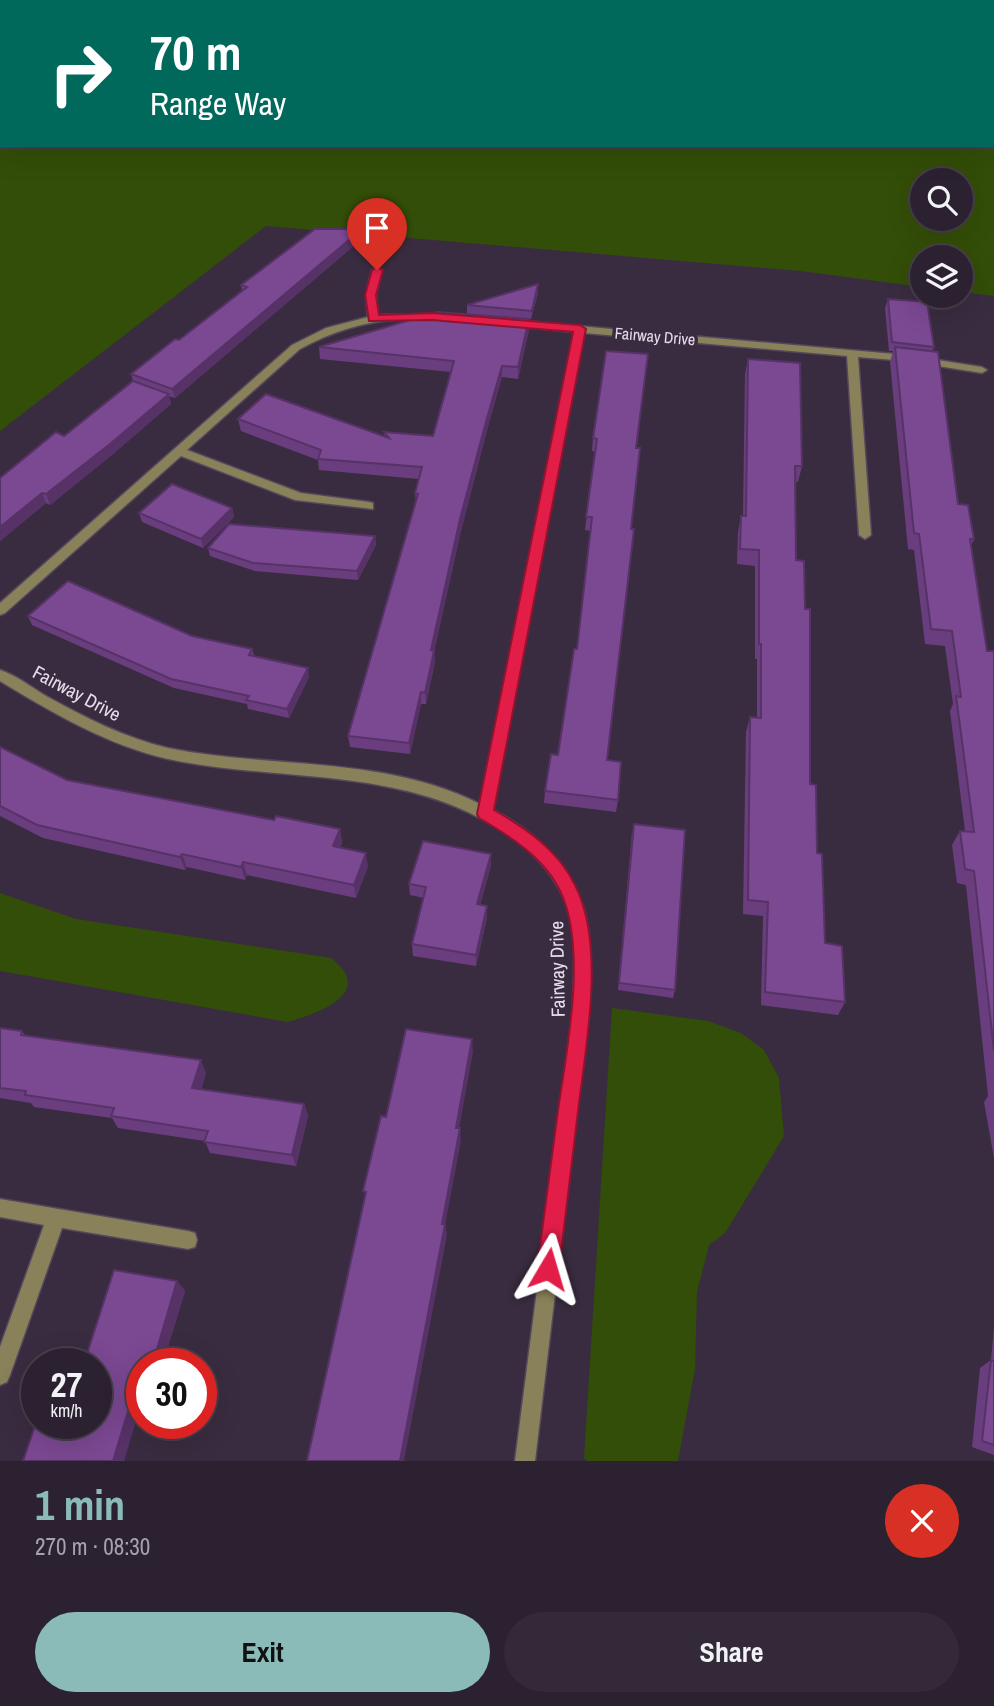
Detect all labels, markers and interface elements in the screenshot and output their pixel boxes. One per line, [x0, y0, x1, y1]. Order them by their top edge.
text: 70 m [150, 19, 242, 85]
icon: right [35, 28, 126, 119]
text: Range Way [150, 82, 286, 125]
map controls [910, 168, 973, 308]
button: search [910, 168, 973, 231]
pin [347, 198, 407, 270]
icon: arrive [358, 209, 396, 247]
button: layers [910, 245, 973, 308]
street label: Fairway Drive [614, 322, 696, 350]
street label: Fairway Drive [28, 659, 126, 727]
street label: Fairway Drive [543, 921, 571, 1017]
position arrow [511, 1232, 585, 1306]
speed limit sign: 30 [126, 1348, 217, 1439]
text: 27 [51, 1361, 82, 1408]
text: km/h [51, 1398, 83, 1423]
text: 1 min [35, 1477, 125, 1533]
button: close [885, 1484, 959, 1558]
text: 270 m · 08:30 [35, 1531, 150, 1562]
button: Exit [35, 1612, 490, 1692]
button: Share [504, 1612, 959, 1692]

